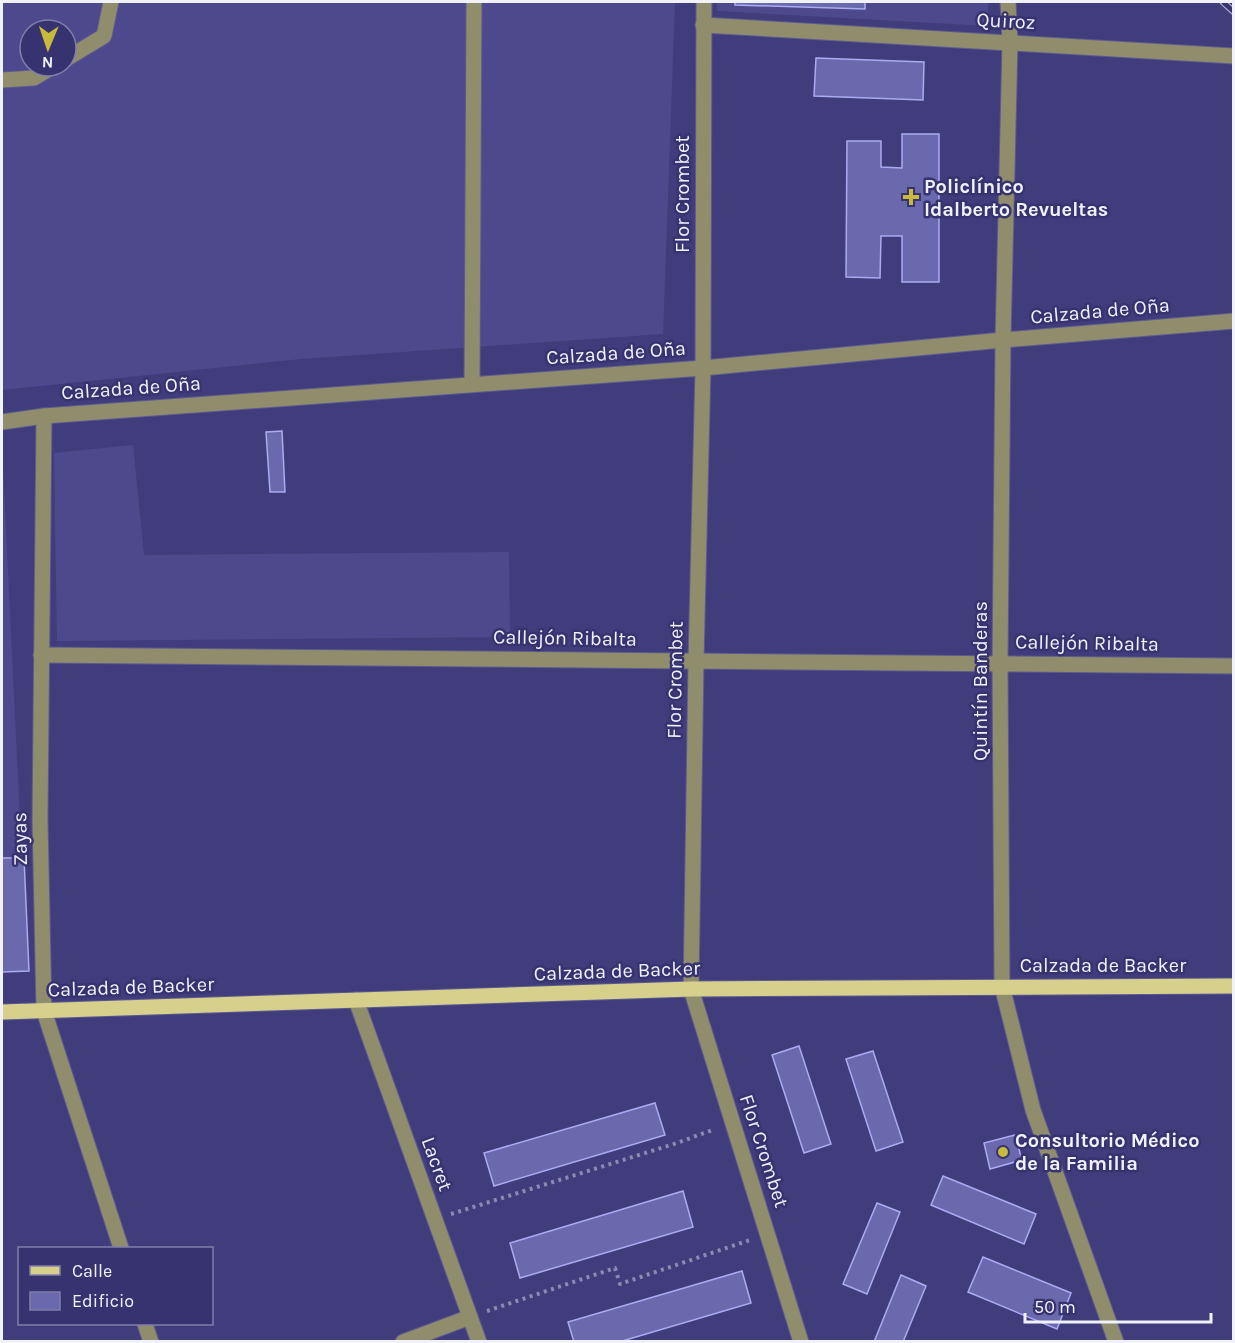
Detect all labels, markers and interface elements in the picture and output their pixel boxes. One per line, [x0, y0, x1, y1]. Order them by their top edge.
street label: Quiroz [976, 8, 1036, 34]
north arrow [18, 18, 78, 78]
text: N [41, 53, 54, 72]
street label: Flor Crombet [671, 135, 694, 253]
place label: Policlínico Idalberto Revueltas [924, 175, 1108, 221]
marker: Policlínico Idalberto Revueltas [902, 188, 920, 206]
street label: Calzada de Oña [1029, 293, 1171, 329]
street label: Calzada de Oña [545, 337, 687, 369]
street label: Calzada de Oña [60, 372, 202, 404]
street label: Quintín Banderas [969, 601, 992, 761]
street label: Flor Crombet [662, 620, 688, 739]
street label: Callejón Ribalta [493, 625, 637, 651]
street label: Callejón Ribalta [1015, 630, 1159, 656]
street label: Zayas [8, 812, 32, 866]
street label: Calzada de Backer [1020, 954, 1187, 977]
street label: Calzada de Backer [533, 957, 701, 985]
street label: Calzada de Backer [47, 973, 215, 1001]
street label: Flor Crombet [735, 1091, 793, 1211]
place label: Consultorio Médico de la Familia [1015, 1129, 1199, 1175]
street label: Lacret [417, 1134, 457, 1195]
marker: Consultorio Médico de la Familia [996, 1145, 1010, 1159]
legend [18, 1247, 213, 1325]
text: Calle [72, 1260, 112, 1282]
scale bar [1025, 1286, 1211, 1324]
text: Edificio [72, 1290, 134, 1312]
text: 50 m [1034, 1296, 1076, 1318]

